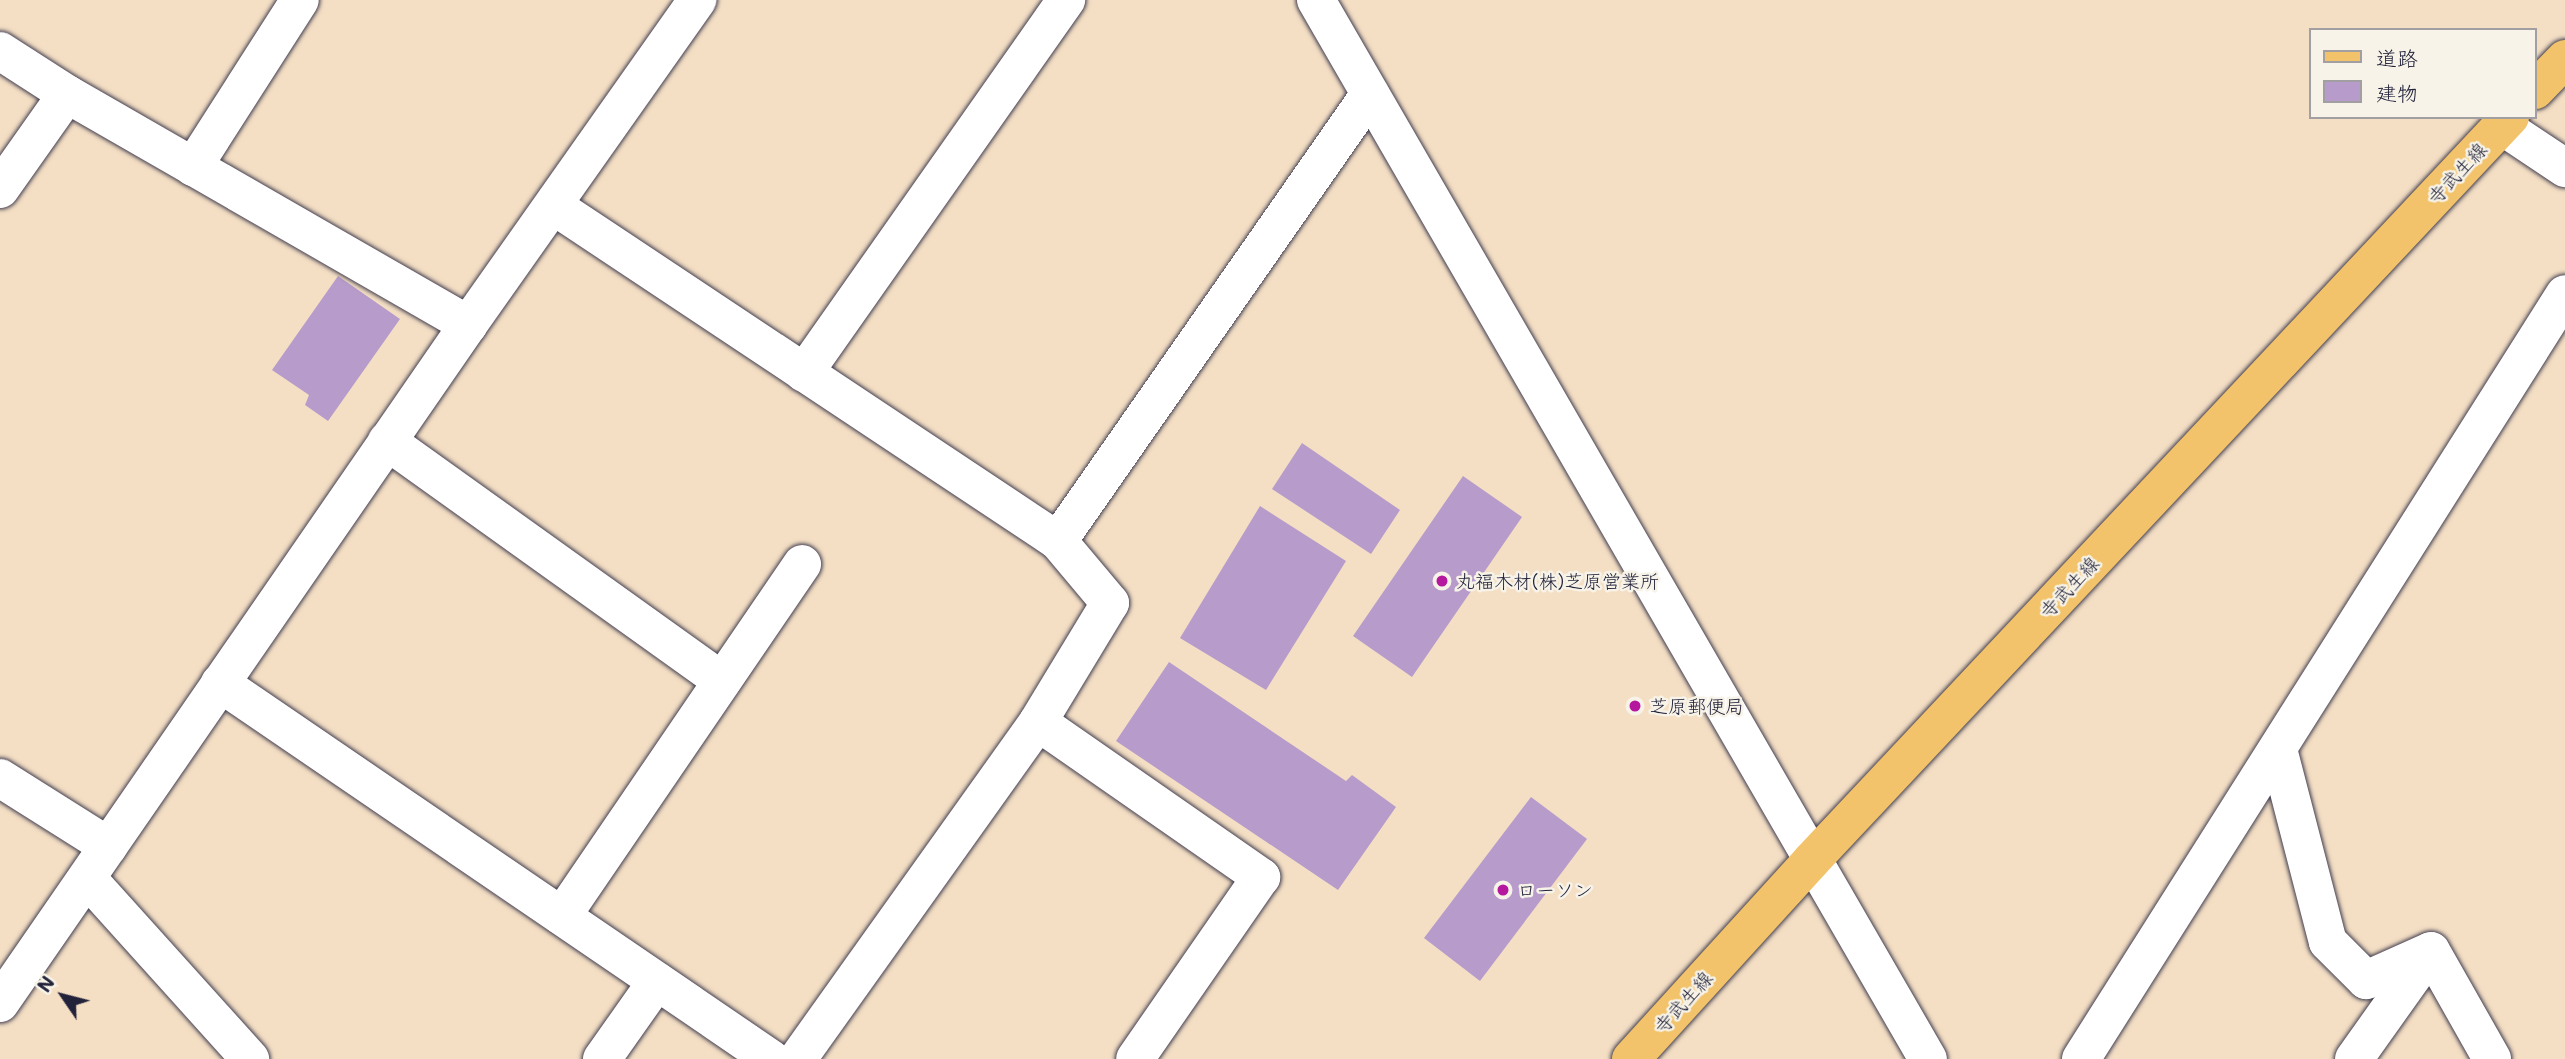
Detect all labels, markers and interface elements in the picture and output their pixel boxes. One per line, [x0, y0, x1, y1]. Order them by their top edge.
legend [2310, 28, 2537, 119]
text: 道路 [2376, 44, 2418, 71]
text: 建物 [2376, 79, 2418, 106]
street label: 寺武生線 [2423, 137, 2491, 209]
street label: 寺武生線 [2035, 551, 2103, 623]
place label: 丸福木材(株)芝原営業所 [1456, 570, 1659, 592]
marker: 丸福木材(株)芝原営業所 [1434, 573, 1450, 589]
place label: 芝原郵便局 [1649, 695, 1744, 717]
marker: 芝原郵便局 [1627, 698, 1643, 714]
place label: ローソン [1517, 879, 1593, 901]
marker: ローソン [1495, 882, 1511, 898]
north arrow [28, 961, 98, 1031]
street label: 寺武生線 [1649, 966, 1717, 1038]
text: N [31, 971, 60, 997]

